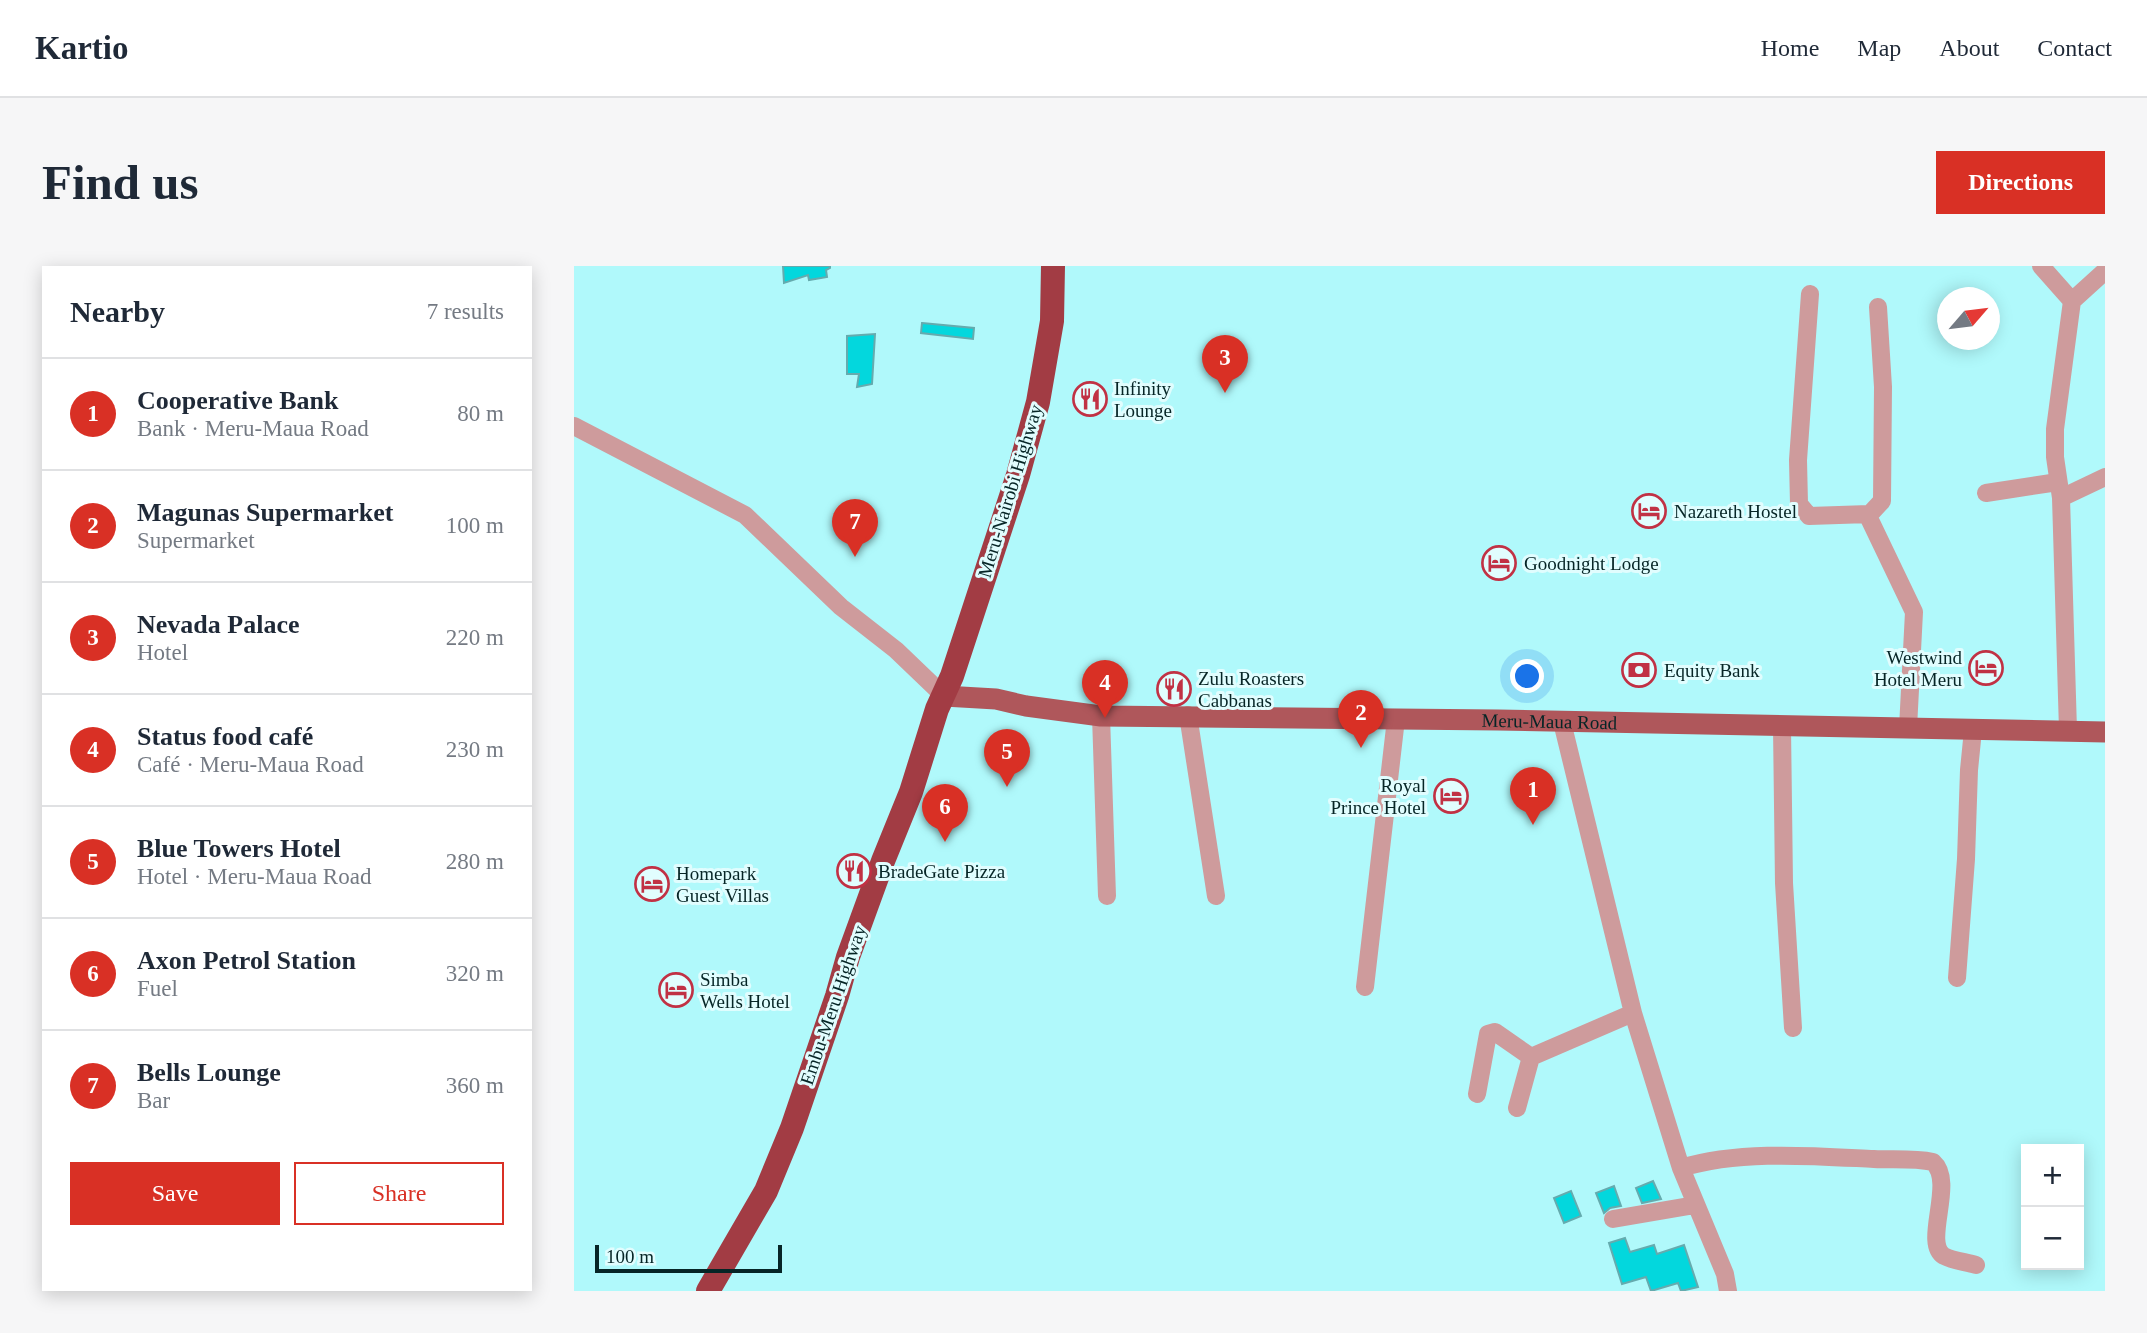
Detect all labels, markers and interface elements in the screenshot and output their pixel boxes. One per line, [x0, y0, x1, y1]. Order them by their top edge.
text: Kartio [35, 30, 128, 66]
text: Home [1761, 35, 1819, 61]
text: Map [1857, 35, 1901, 61]
text: About [1939, 35, 1999, 61]
text: Contact [2037, 35, 2112, 61]
button: Directions [1936, 151, 2105, 214]
text: Find us [42, 155, 199, 210]
north arrow [1937, 287, 2000, 350]
text: Nearby [70, 295, 165, 328]
text: 7 results [427, 299, 504, 324]
pin: 3 [1202, 335, 1248, 393]
place label: Infinity Lounge [1114, 378, 1172, 421]
restaurant icon: Infinity Lounge [1071, 380, 1109, 418]
text: Cooperative Bank [137, 386, 339, 415]
text: 1 [87, 401, 99, 426]
text: 80 m [457, 401, 504, 426]
street label: Meru-Nairobi Highway [974, 401, 1046, 580]
text: Bank · Meru-Maua Road [137, 416, 369, 441]
hotel icon: Nazareth Hostel [1630, 492, 1668, 530]
text: Magunas Supermarket [137, 498, 393, 527]
pin: 7 [832, 499, 878, 557]
place label: Nazareth Hostel [1674, 501, 1797, 522]
text: 2 [87, 513, 99, 538]
text: 100 m [446, 513, 504, 538]
text: Supermarket [137, 528, 255, 553]
hotel icon: Goodnight Lodge [1480, 544, 1518, 582]
place label: Goodnight Lodge [1524, 553, 1659, 574]
text: Nevada Palace [137, 610, 299, 639]
text: 3 [87, 625, 99, 650]
text: 220 m [446, 625, 504, 650]
text: Hotel [137, 640, 188, 665]
place label: Westwind Hotel Meru [1874, 647, 1962, 690]
hotel icon: Westwind Hotel Meru [1967, 649, 2005, 687]
bank icon: Equity Bank [1620, 651, 1658, 689]
your location [1510, 659, 1544, 693]
pin: 4 [1082, 660, 1128, 718]
place label: Equity Bank [1664, 660, 1760, 681]
place label: Zulu Roasters Cabbanas [1198, 668, 1304, 711]
restaurant icon: Zulu Roasters Cabbanas [1155, 670, 1193, 708]
pin: 2 [1338, 690, 1384, 748]
street label: Meru-Maua Road [1481, 709, 1618, 733]
text: Status food café [137, 722, 313, 751]
pin: 5 [984, 729, 1030, 787]
text: 4 [87, 737, 99, 762]
text: 230 m [446, 737, 504, 762]
text: Café · Meru-Maua Road [137, 752, 364, 777]
pin: 1 [1510, 767, 1556, 825]
place label: Royal Prince Hotel [1330, 775, 1426, 818]
hotel icon: Royal Prince Hotel [1432, 777, 1470, 815]
pin: 6 [922, 784, 968, 842]
text: Blue Towers Hotel [137, 834, 341, 863]
text: 5 [87, 849, 99, 874]
text: 280 m [446, 849, 504, 874]
restaurant icon: BradeGate Pizza [835, 852, 873, 890]
place label: BradeGate Pizza [878, 861, 1006, 882]
place label: Homepark Guest Villas [676, 863, 769, 906]
text: Hotel · Meru-Maua Road [137, 864, 371, 889]
hotel icon: Homepark Guest Villas [633, 865, 671, 903]
street label: Embu-Meru Highway [796, 922, 870, 1088]
text: Axon Petrol Station [137, 946, 356, 975]
text: 6 [87, 961, 99, 986]
text: 320 m [446, 961, 504, 986]
place label: Simba Wells Hotel [700, 969, 790, 1012]
hotel icon: Simba Wells Hotel [657, 971, 695, 1009]
text: Fuel [137, 976, 178, 1001]
text: Bells Lounge [137, 1058, 281, 1087]
text: 7 [87, 1073, 99, 1098]
text: 360 m [446, 1073, 504, 1098]
text: Bar [137, 1088, 170, 1113]
map controls [2021, 1144, 2084, 1270]
button: + [2021, 1144, 2084, 1207]
button: Save [70, 1162, 280, 1225]
button: Share [294, 1162, 504, 1225]
button: − [2021, 1207, 2084, 1270]
scale bar [595, 1242, 782, 1274]
text: 100 m [606, 1246, 654, 1267]

